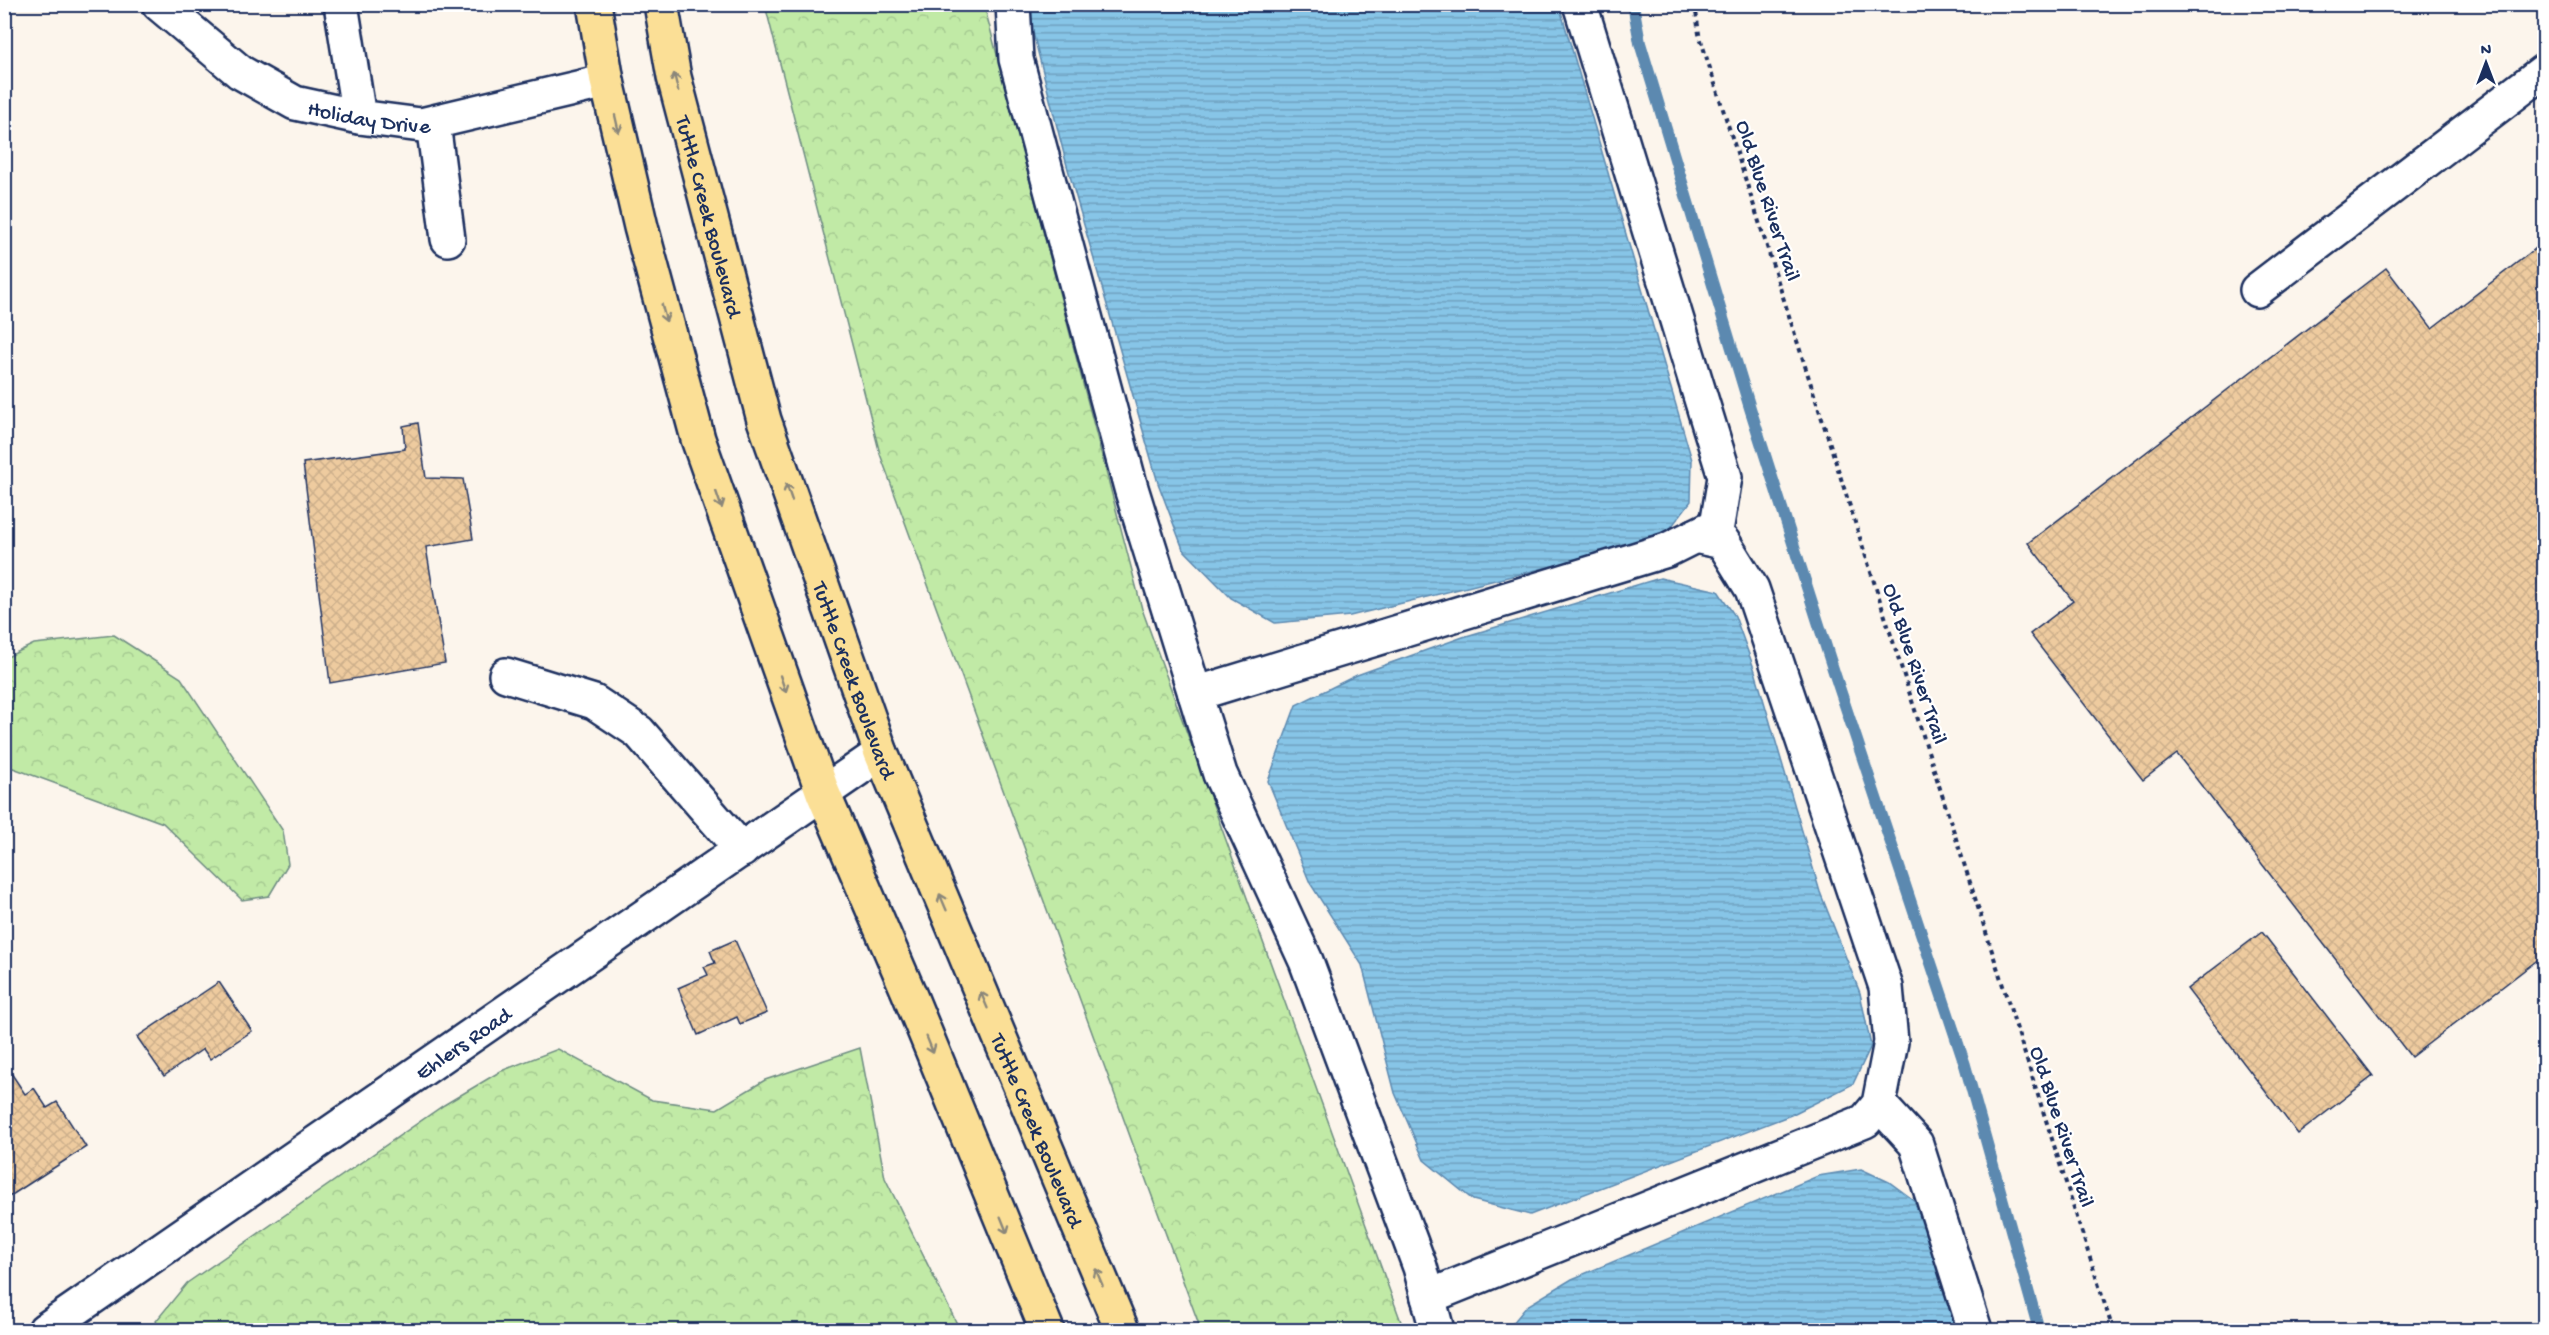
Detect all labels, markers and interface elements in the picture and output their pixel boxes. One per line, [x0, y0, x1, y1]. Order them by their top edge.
north arrow [2456, 33, 2516, 93]
text: N [2481, 42, 2492, 61]
one-way arrow [669, 72, 681, 91]
street label: Holiday Drive [305, 97, 434, 142]
street label: Tuttle Creek Boulevard [667, 112, 746, 323]
one-way arrow [612, 113, 623, 133]
street label: Old Blue River Trail [1728, 118, 1805, 285]
one-way arrow [659, 303, 670, 322]
one-way arrow [783, 483, 794, 502]
one-way arrow [714, 490, 725, 509]
street label: Tuttle Creek Boulevard [804, 577, 900, 786]
street label: Old Blue River Trail [1875, 581, 1952, 748]
one-way arrow [778, 674, 789, 693]
one-way arrow [937, 893, 948, 912]
one-way arrow [978, 991, 989, 1009]
street label: Ehlers Road [411, 1002, 519, 1088]
street label: Tuttle Creek Boulevard [982, 1029, 1087, 1234]
one-way arrow [925, 1035, 936, 1053]
street label: Old Blue River Trail [2022, 1044, 2099, 1211]
one-way arrow [999, 1215, 1010, 1234]
one-way arrow [1093, 1268, 1104, 1286]

